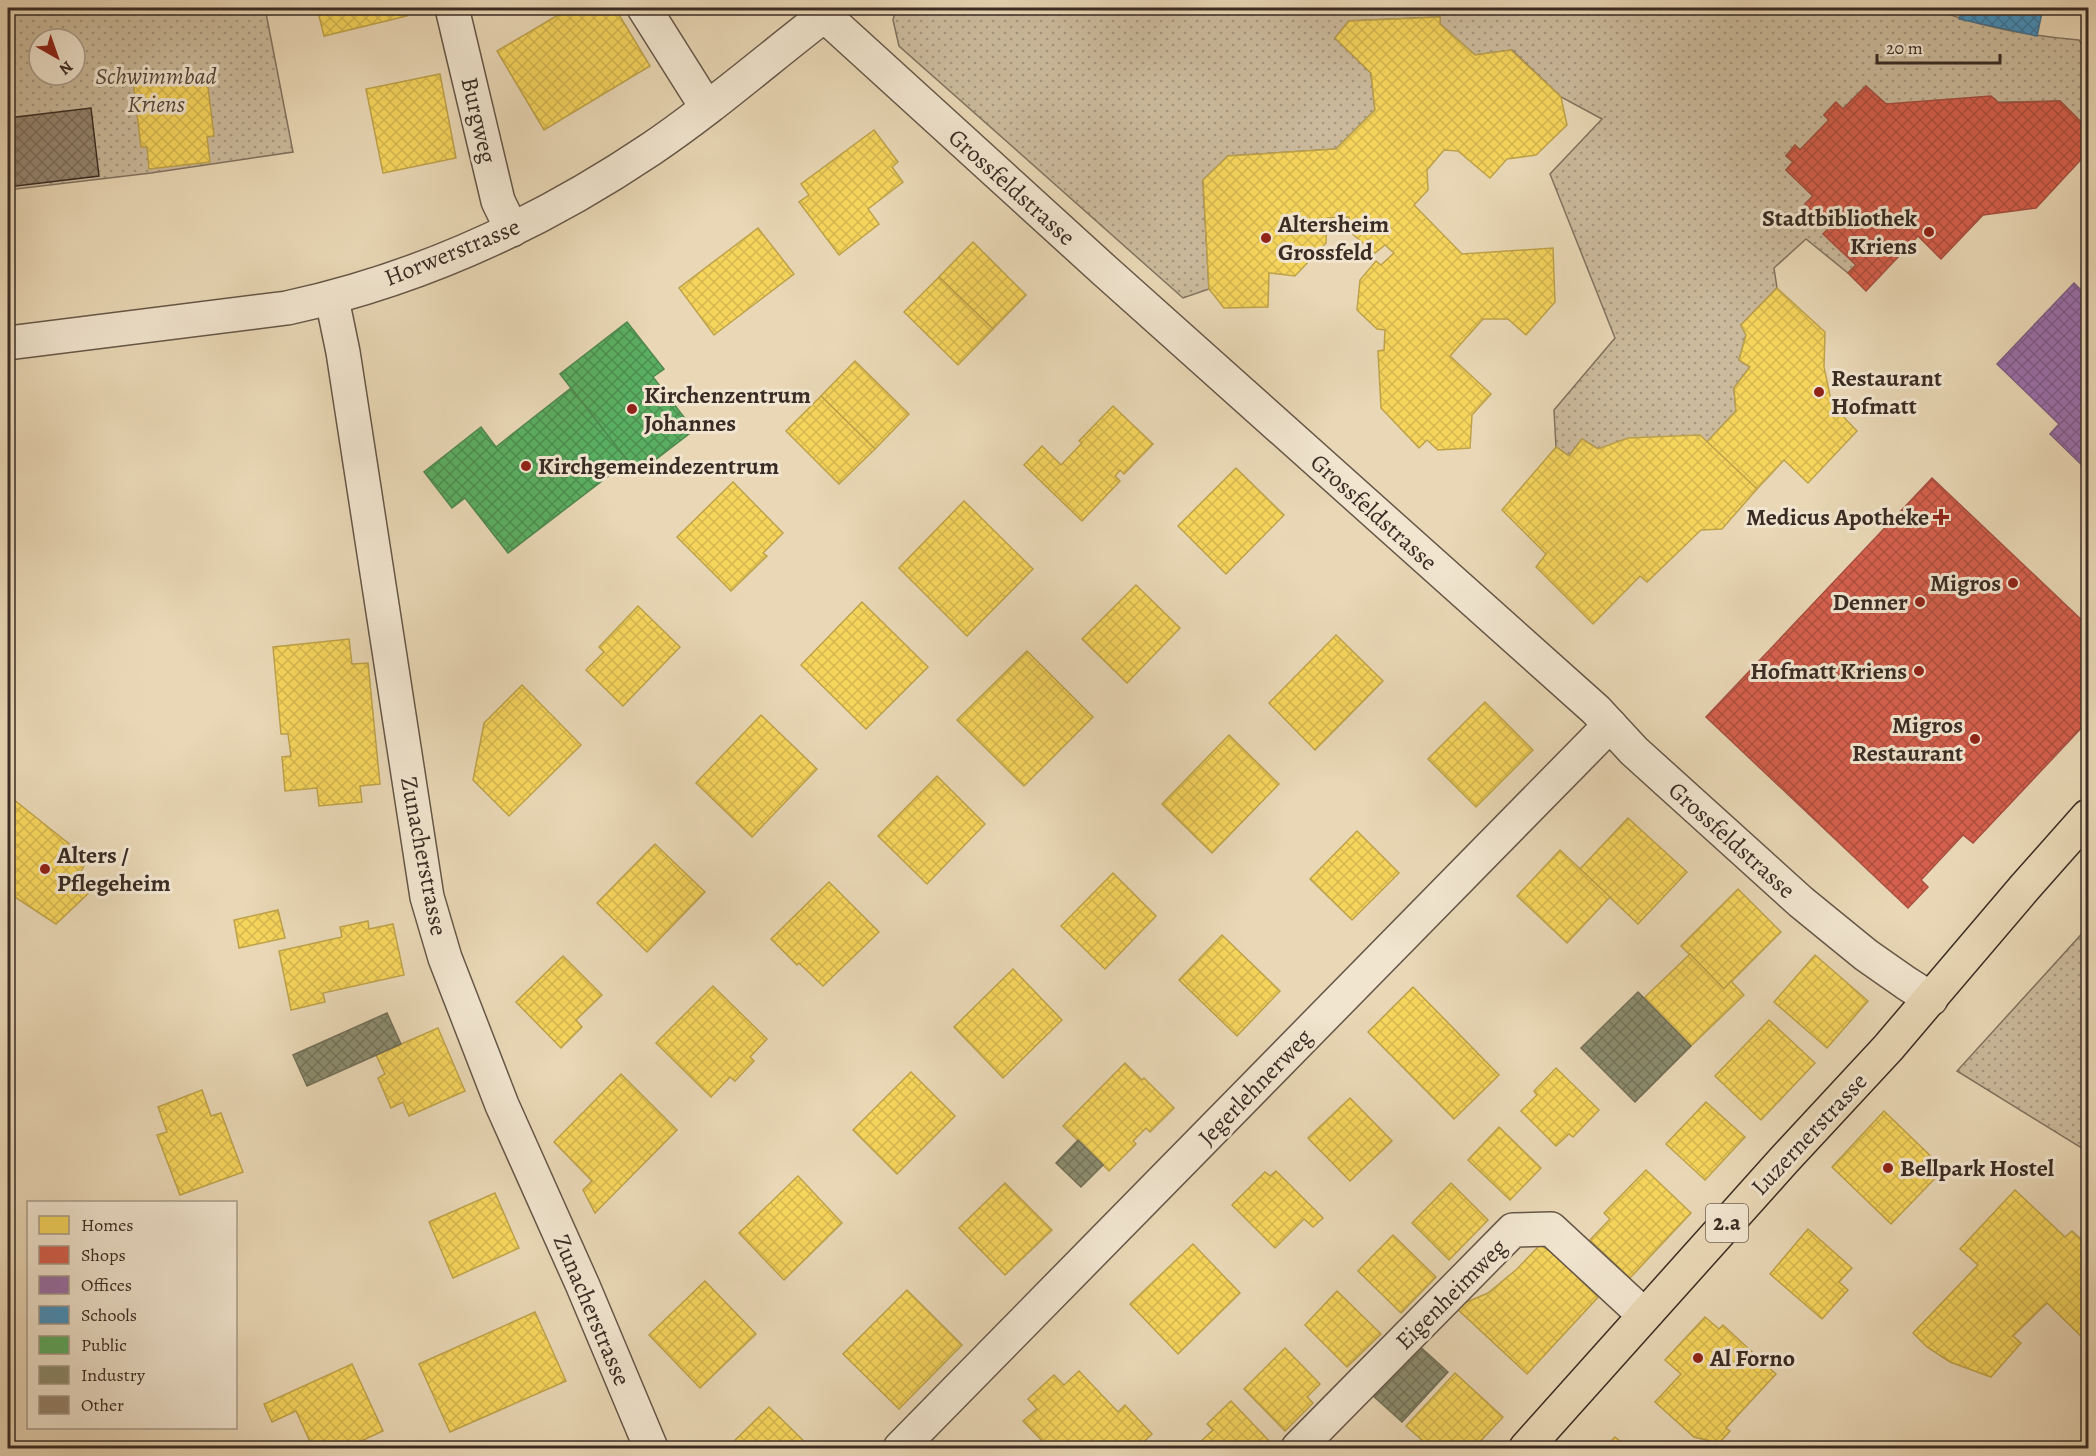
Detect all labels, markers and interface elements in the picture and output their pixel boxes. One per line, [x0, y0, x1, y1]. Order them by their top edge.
north arrow [27, 27, 87, 87]
scale bar [1877, 27, 2000, 65]
text: 20 m [1886, 36, 1923, 60]
text: N [54, 56, 78, 80]
park label: Schwimmbad Kriens [95, 60, 217, 120]
street label: Burgweg [454, 74, 504, 166]
street label: Grossfeldstrasse [942, 121, 1082, 253]
place label: Stadtbibliothek Kriens [1762, 202, 1918, 262]
place label: Altersheim Grossfeld [1277, 208, 1389, 268]
street label: Horwerstrasse [380, 210, 524, 294]
marker: Stadtbibliothek Kriens [1922, 225, 1936, 239]
marker: Altersheim Grossfeld [1259, 231, 1273, 245]
place label: Restaurant Hofmatt [1831, 362, 1942, 422]
place label: Kirchenzentrum Johannes [644, 379, 811, 439]
marker: Restaurant Hofmatt [1812, 385, 1826, 399]
marker: Kirchenzentrum Johannes [625, 402, 639, 416]
street label: Grossfeldstrasse [1304, 446, 1444, 578]
place label: Kirchgemeindezentrum [538, 450, 779, 482]
marker: Kirchgemeindezentrum [519, 459, 533, 473]
place label: Medicus Apotheke [1746, 501, 1929, 533]
marker: Medicus Apotheke [1934, 510, 1948, 524]
place label: Migros [1930, 567, 2001, 599]
marker: Migros [2006, 576, 2020, 590]
place label: Denner [1832, 586, 1908, 618]
marker: Denner [1913, 595, 1927, 609]
place label: Hofmatt Kriens [1750, 655, 1907, 687]
marker: Hofmatt Kriens [1912, 664, 1926, 678]
place label: Migros Restaurant [1852, 709, 1963, 769]
marker: Migros Restaurant [1968, 732, 1982, 746]
street label: Zunacherstrasse [393, 774, 455, 938]
street label: Grossfeldstrasse [1662, 774, 1802, 906]
place label: Alters / Pflegeheim [56, 839, 171, 899]
marker: Alters / Pflegeheim [38, 862, 52, 876]
street label: Jegerlehnerweg [1191, 1021, 1319, 1153]
street label: Luzernerstrasse [1744, 1066, 1874, 1202]
place label: Bellpark Hostel [1900, 1152, 2055, 1184]
marker: Bellpark Hostel [1881, 1161, 1895, 1175]
legend [27, 1201, 237, 1429]
road number: 2.a [1706, 1204, 1748, 1242]
text: Homes [81, 1213, 133, 1237]
street label: Zunacherstrasse [546, 1229, 638, 1391]
street label: Eigenheimweg [1388, 1231, 1514, 1357]
text: Shops [81, 1243, 126, 1267]
text: Offices [81, 1273, 132, 1297]
text: Schools [81, 1303, 137, 1327]
text: Public [81, 1333, 127, 1357]
place label: Al Forno [1709, 1342, 1795, 1374]
marker: Al Forno [1691, 1351, 1705, 1365]
text: Industry [81, 1363, 146, 1387]
text: Other [81, 1393, 124, 1417]

